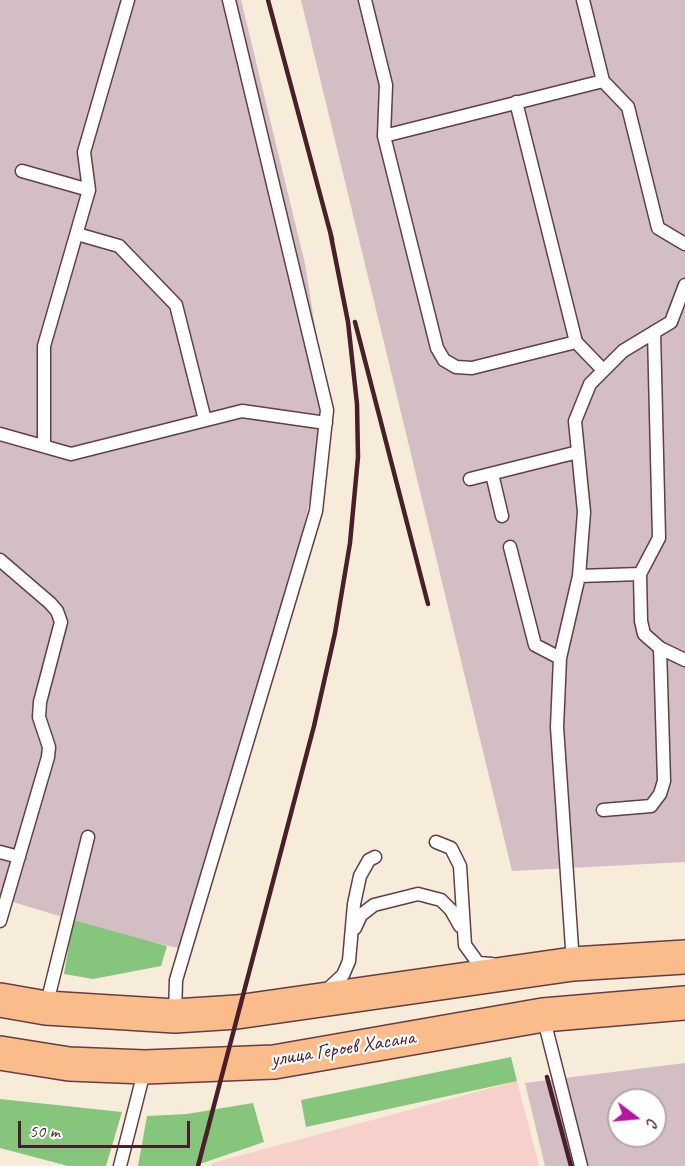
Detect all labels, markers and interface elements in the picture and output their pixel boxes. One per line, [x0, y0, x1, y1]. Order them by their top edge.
street label: улица Героев Хасана [269, 1025, 417, 1073]
north arrow [607, 1088, 667, 1148]
scale bar [21, 1109, 194, 1147]
text: С [642, 1116, 663, 1129]
text: 50 m [29, 1120, 60, 1142]

